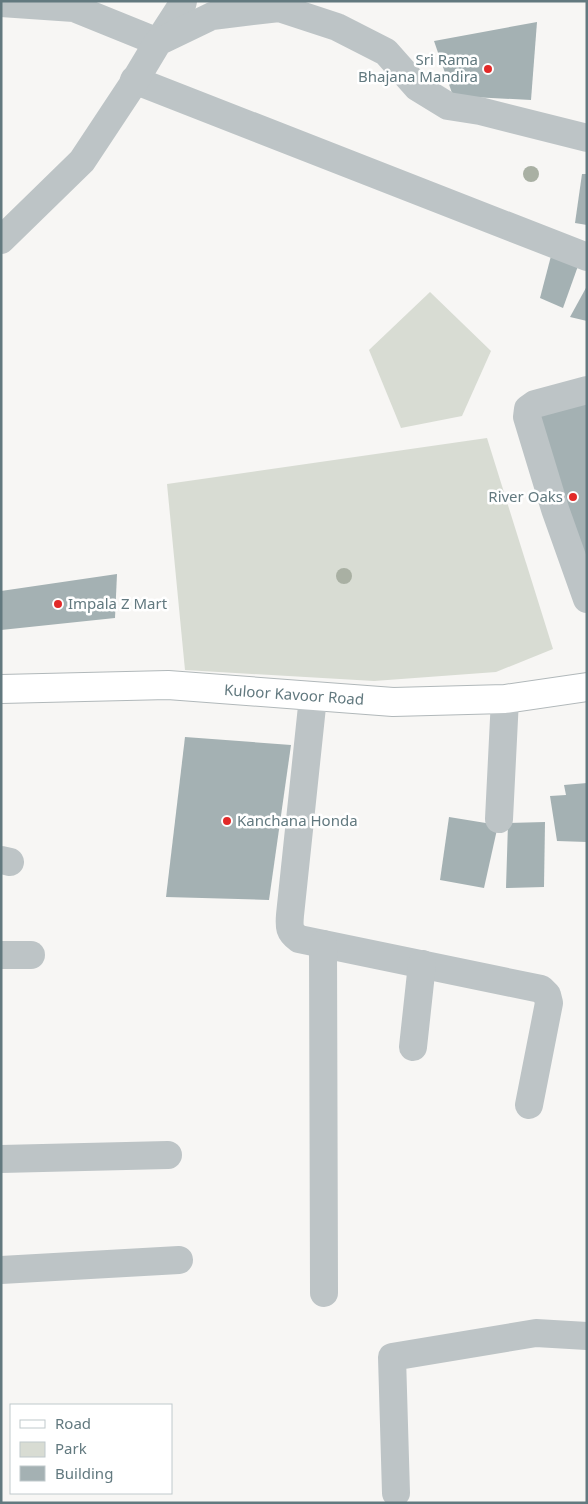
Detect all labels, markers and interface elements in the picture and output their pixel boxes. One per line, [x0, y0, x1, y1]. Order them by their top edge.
place label: Sri Rama Bhajana Mandira [358, 49, 478, 86]
marker: Sri Rama Bhajana Mandira [482, 63, 494, 75]
place label: River Oaks [488, 486, 563, 506]
marker: River Oaks [567, 491, 579, 503]
place label: Impala Z Mart [68, 593, 168, 613]
marker: Impala Z Mart [52, 598, 64, 610]
street label: Kuloor Kavoor Road [223, 679, 365, 709]
place label: Kanchana Honda [237, 810, 358, 830]
marker: Kanchana Honda [221, 815, 233, 827]
legend [10, 1404, 172, 1494]
text: Road [55, 1413, 91, 1433]
text: Park [55, 1438, 87, 1458]
text: Building [55, 1463, 113, 1483]

